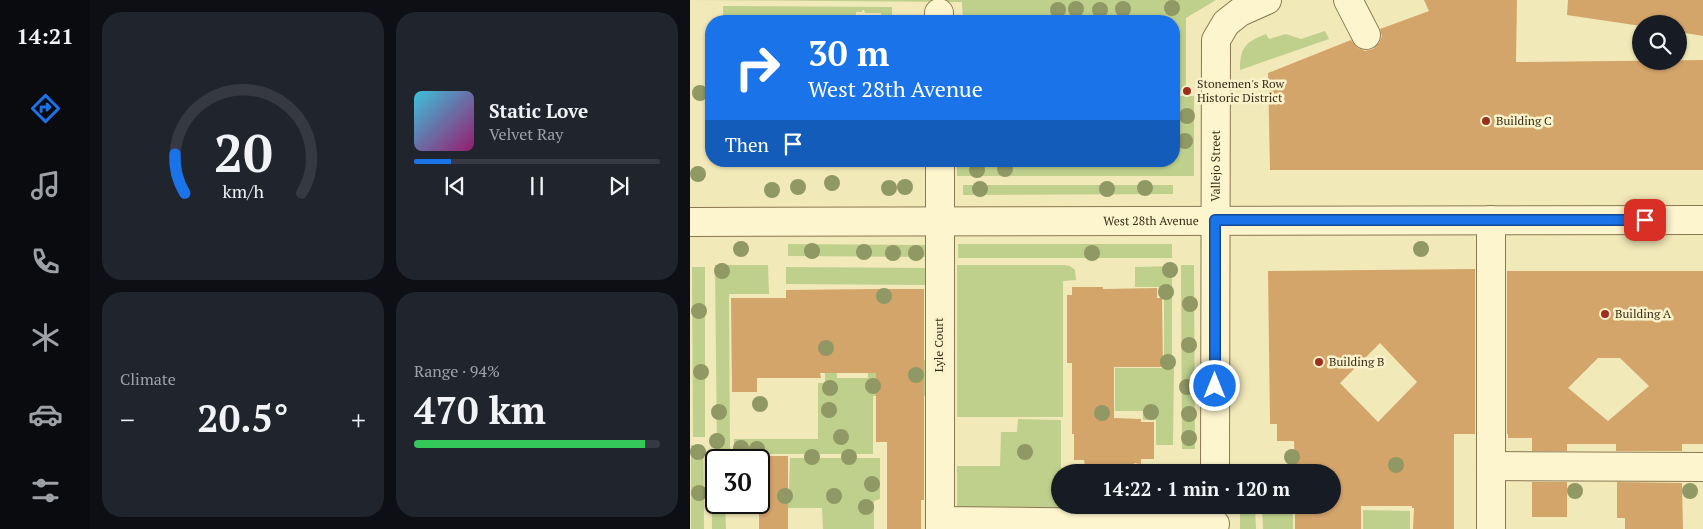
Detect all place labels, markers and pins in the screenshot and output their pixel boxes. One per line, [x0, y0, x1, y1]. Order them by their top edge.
place label: Stonemen's Row Historic District [1197, 76, 1285, 105]
marker: Stonemen's Row Historic District [1181, 85, 1193, 97]
place label: Building C [1496, 113, 1552, 128]
marker: Building C [1480, 115, 1492, 127]
pin [1624, 199, 1666, 241]
place label: Building A [1615, 306, 1672, 321]
marker: Building A [1599, 308, 1611, 320]
place label: Building B [1329, 354, 1385, 369]
marker: Building B [1313, 356, 1325, 368]

